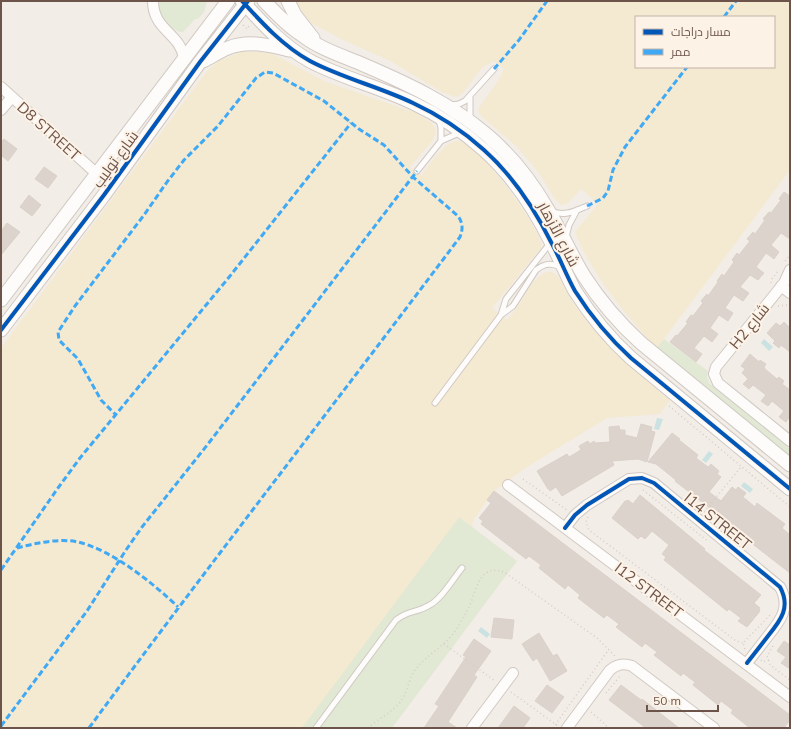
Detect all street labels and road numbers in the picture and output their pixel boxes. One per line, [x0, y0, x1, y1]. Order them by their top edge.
street label: D8 STREET [13, 97, 85, 165]
street label: شارع توليب [88, 127, 144, 193]
street label: شارع الأزهار [532, 197, 584, 271]
street label: H2 شارع [725, 299, 775, 354]
street label: I14 STREET [681, 488, 755, 554]
street label: I12 STREET [611, 558, 687, 622]

